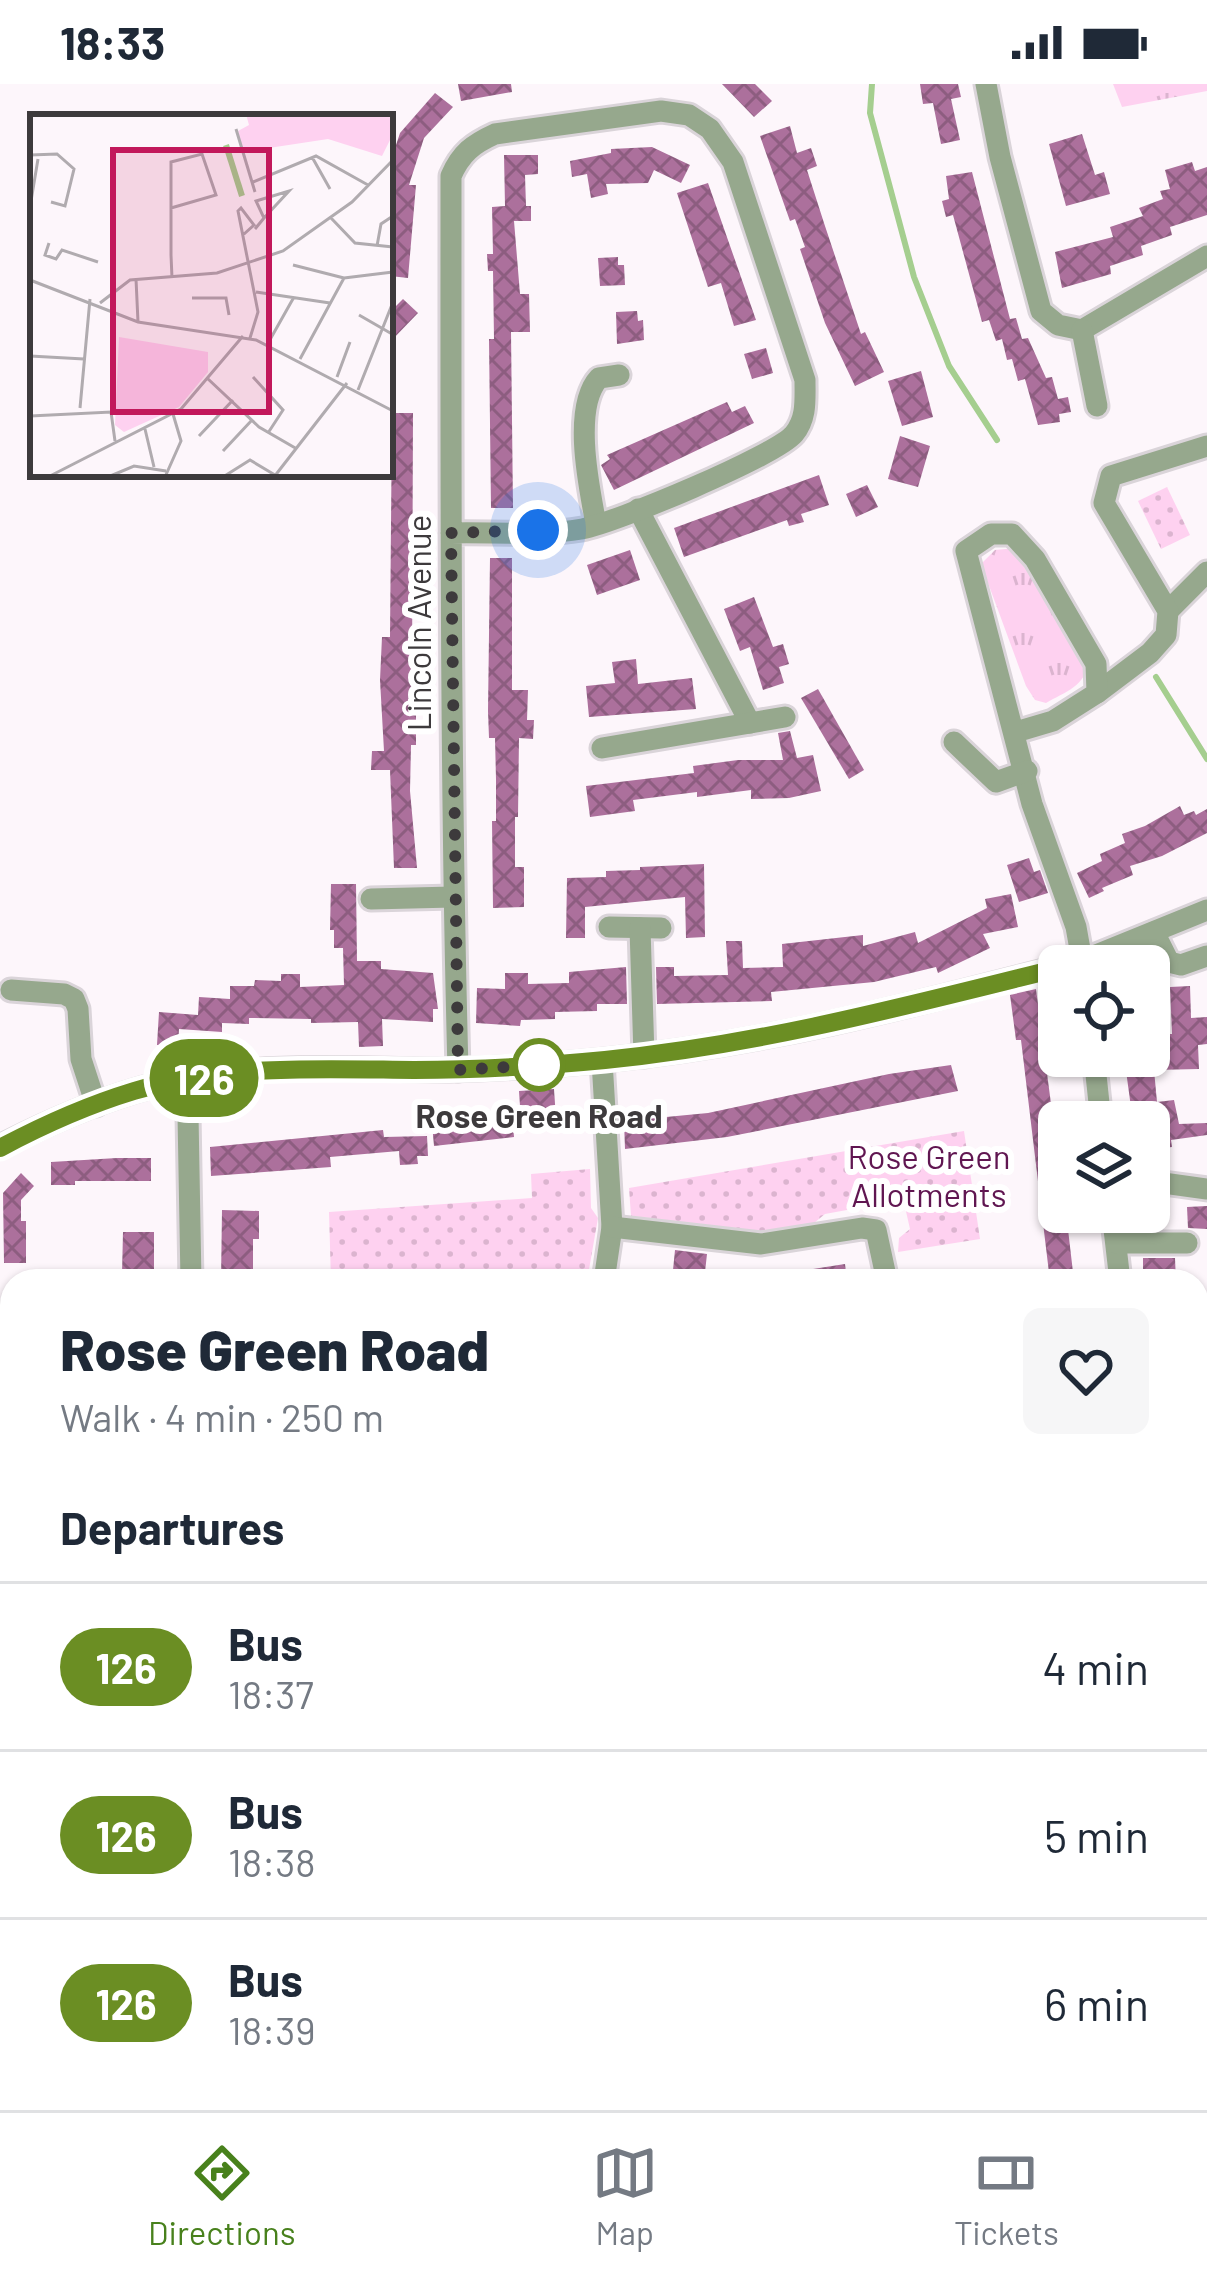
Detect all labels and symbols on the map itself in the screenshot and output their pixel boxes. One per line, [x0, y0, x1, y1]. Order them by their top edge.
inset map [30, 114, 393, 477]
your location [508, 500, 568, 560]
street label: Lincoln Avenue [398, 515, 438, 731]
line badge: 126 [135, 1039, 273, 1117]
marker: Rose Green Road [514, 1040, 564, 1090]
place label: Rose Green Road [415, 1095, 663, 1135]
park label: Rose Green Allotments [847, 1136, 1011, 1214]

